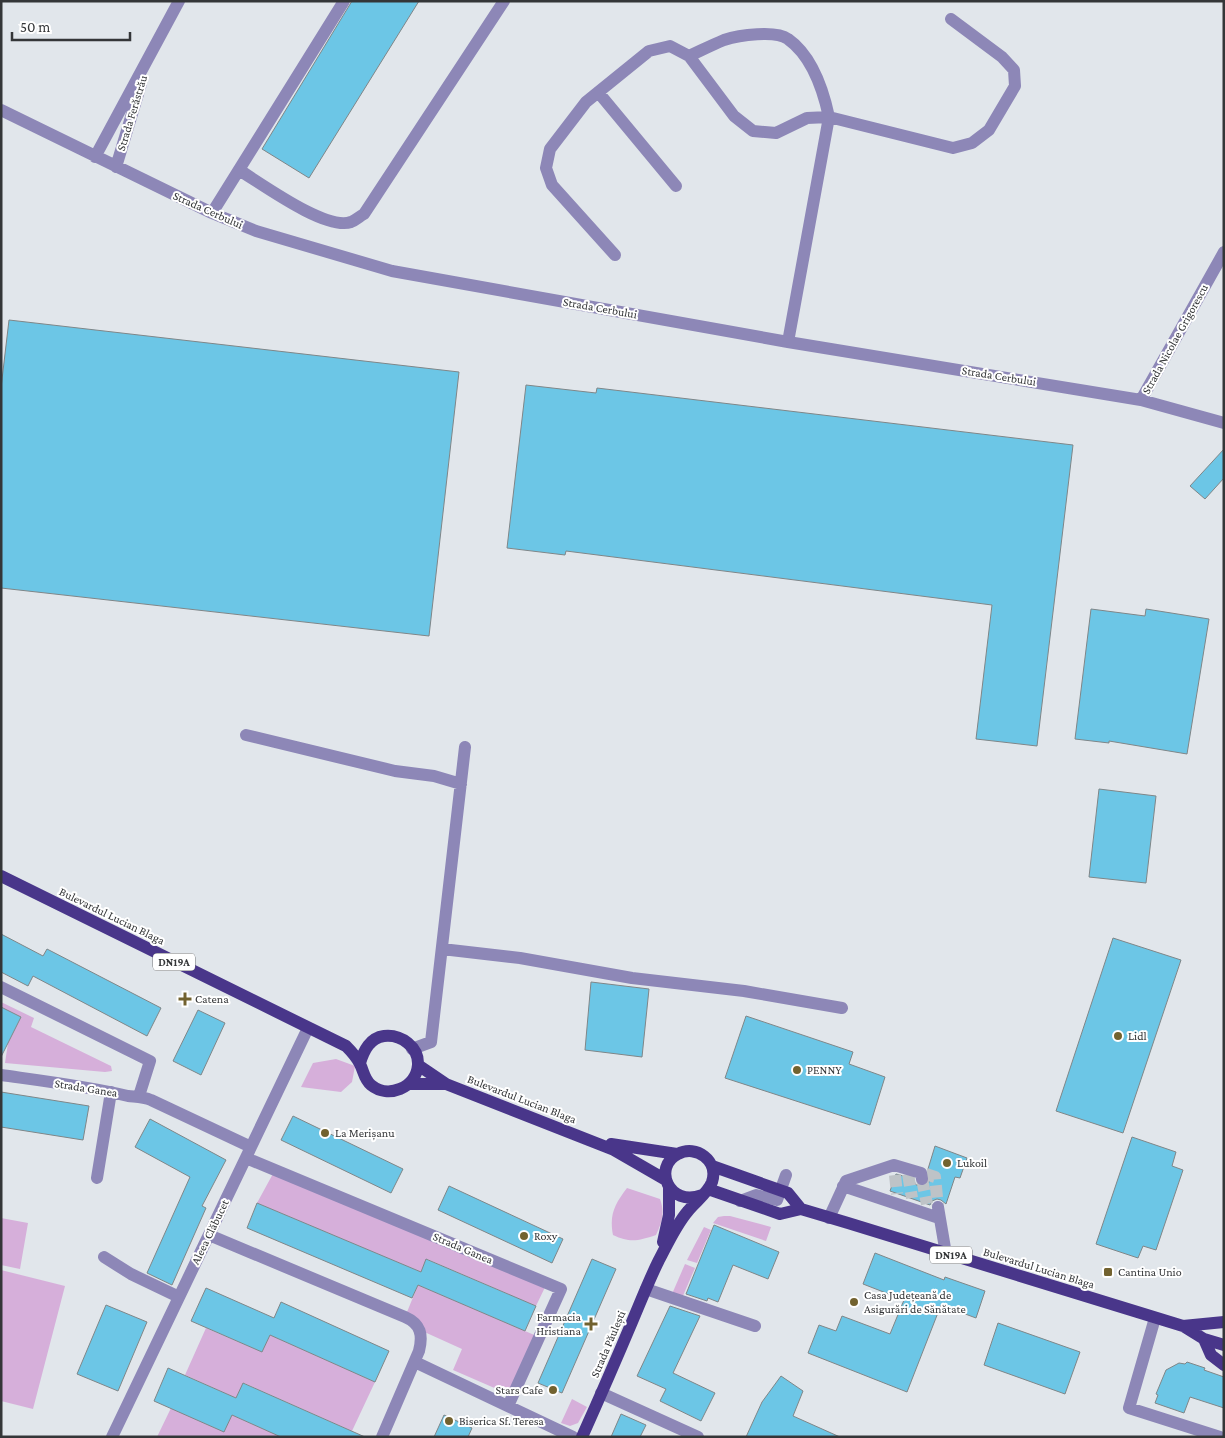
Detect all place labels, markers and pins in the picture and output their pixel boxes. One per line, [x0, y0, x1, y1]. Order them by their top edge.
place label: Catena [195, 992, 229, 1006]
marker: Catena [179, 993, 191, 1005]
place label: Lidl [1128, 1029, 1147, 1043]
marker: Lidl [1112, 1030, 1124, 1042]
place label: PENNY [807, 1063, 842, 1077]
marker: PENNY [791, 1064, 803, 1076]
place label: La Merișanu [335, 1126, 395, 1141]
marker: La Merișanu [319, 1127, 331, 1139]
place label: Lukoil [957, 1156, 987, 1170]
marker: Lukoil [941, 1157, 953, 1169]
place label: Roxy [534, 1229, 558, 1243]
marker: Roxy [518, 1230, 530, 1242]
place label: Cantina Unio [1118, 1265, 1182, 1279]
marker: Cantina Unio [1102, 1266, 1114, 1278]
place label: Casa Județeană de Asigurări de Sănătate [864, 1288, 966, 1316]
marker: Casa Județeană de Asigurări de Sănătate [848, 1296, 860, 1308]
place label: Farmacia Hristiana [536, 1310, 581, 1338]
marker: Farmacia Hristiana [585, 1318, 597, 1330]
place label: Stars Cafe [495, 1383, 543, 1397]
marker: Stars Cafe [547, 1384, 559, 1396]
place label: Biserica Sf. Teresa [459, 1414, 544, 1428]
marker: Biserica Sf. Teresa [443, 1415, 455, 1427]

